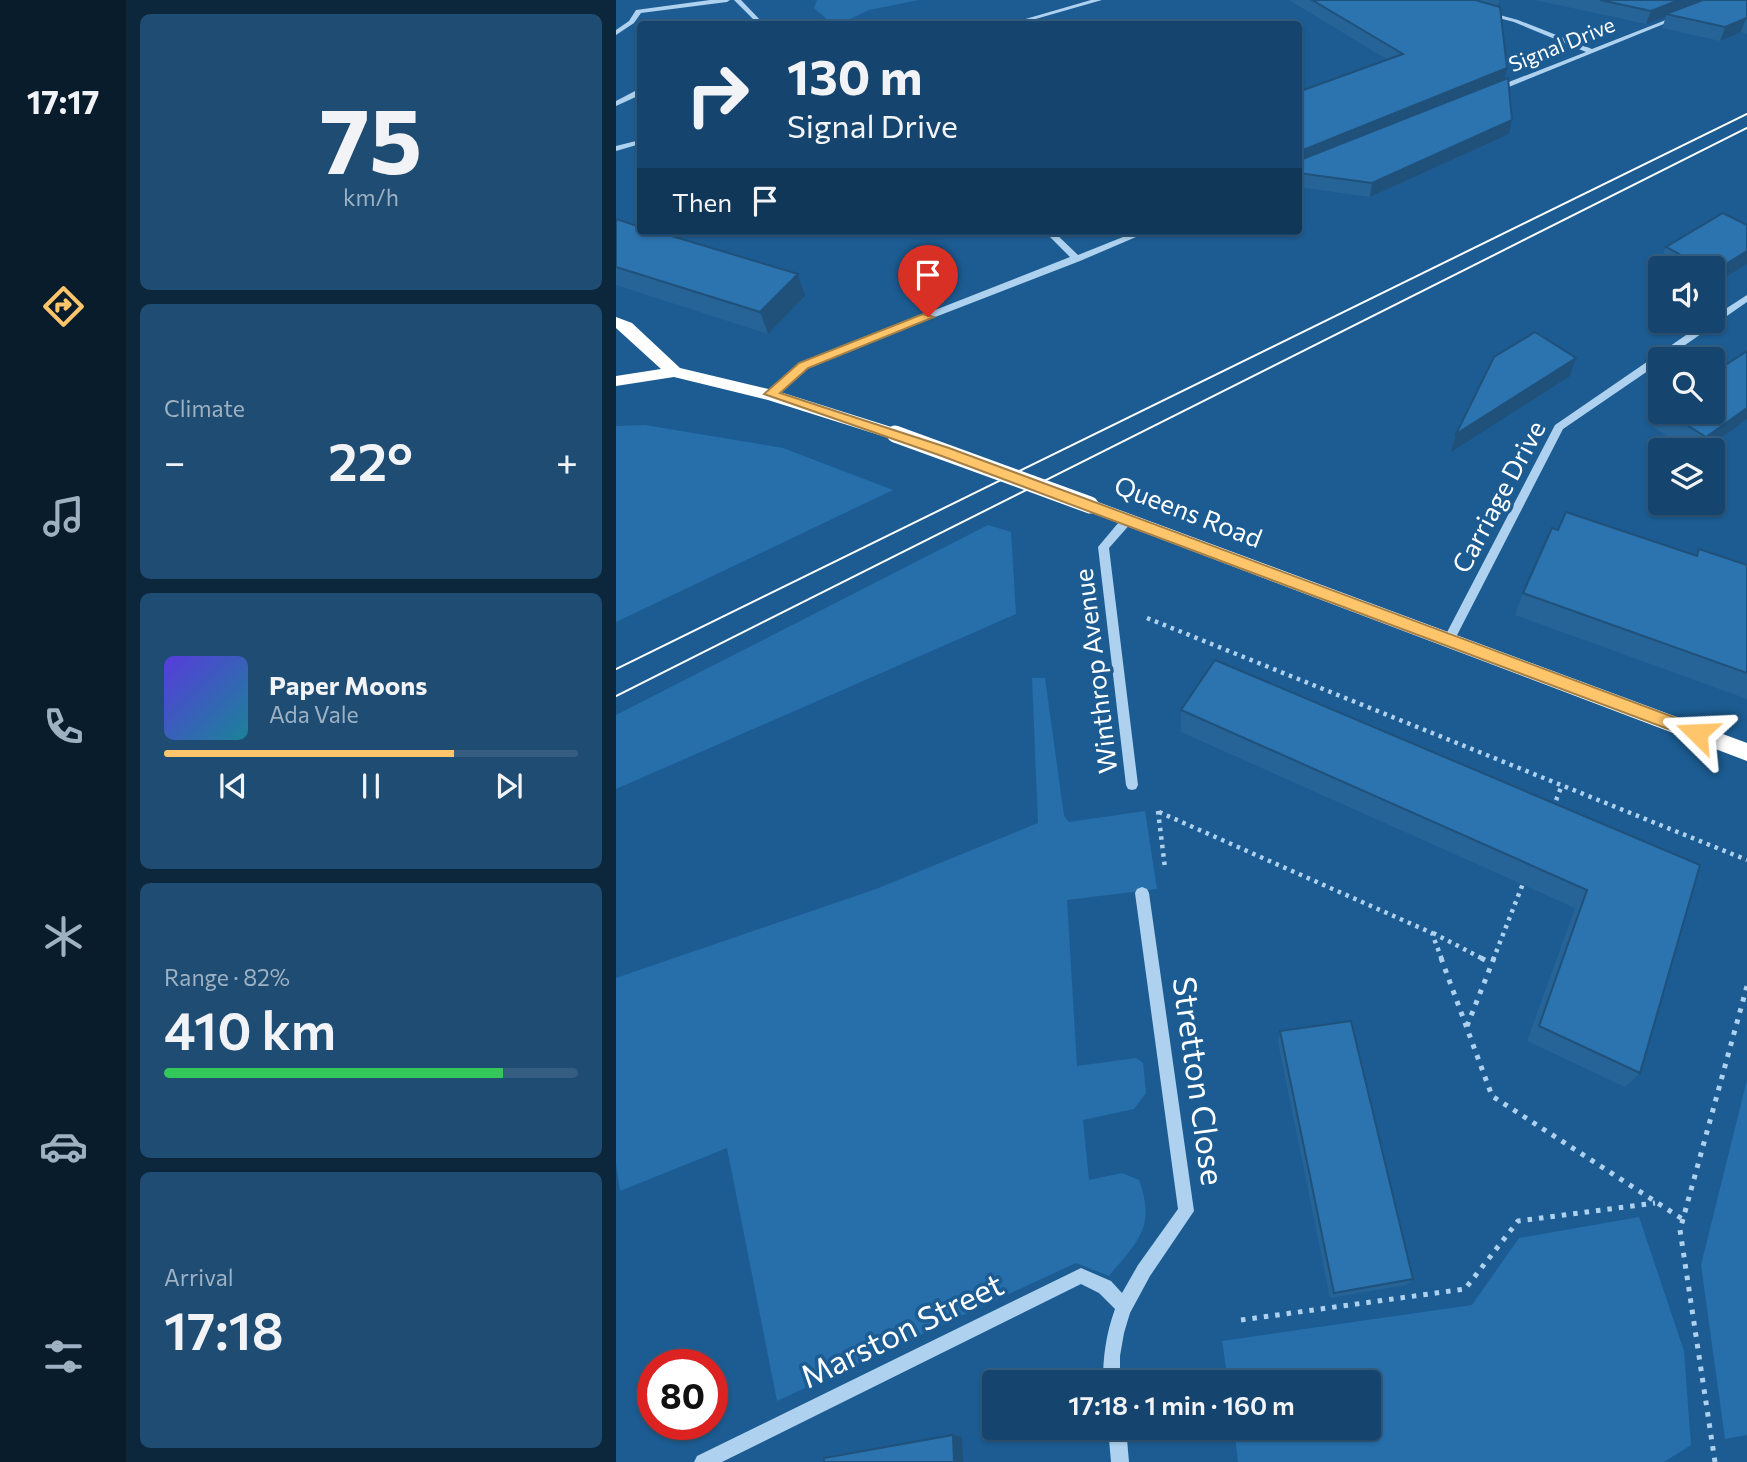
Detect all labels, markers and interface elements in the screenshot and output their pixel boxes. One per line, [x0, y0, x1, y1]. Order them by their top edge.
street label: Signal Drive [1505, 11, 1618, 76]
text: 130 m [787, 45, 922, 105]
icon: right [672, 49, 763, 140]
text: 17:17 [27, 81, 99, 121]
text: 75 [320, 81, 422, 193]
text: Signal Drive [787, 105, 958, 145]
icon: arrive [746, 182, 784, 220]
text: km/h [343, 183, 399, 211]
text: Then [672, 186, 732, 217]
pin [898, 245, 958, 317]
icon: arrive [909, 256, 947, 294]
map controls [1648, 256, 1725, 515]
button: sound [1648, 256, 1725, 333]
icon: directions [39, 282, 88, 331]
button: search [1648, 347, 1725, 424]
text: Climate [164, 394, 245, 422]
street label: Carriage Drive [1445, 415, 1551, 578]
text: 22° [328, 428, 413, 492]
text: − [164, 437, 186, 484]
text: + [556, 437, 578, 484]
button: layers [1648, 438, 1725, 515]
street label: Queens Road [1110, 468, 1267, 553]
icon: music [39, 492, 88, 541]
street label: Winthrop Avenue [1067, 567, 1122, 775]
text: Paper Moons [269, 669, 427, 700]
position arrow [1660, 696, 1734, 770]
text: Ada Vale [269, 700, 359, 728]
icon: phone [39, 702, 88, 751]
icon: previous [214, 767, 252, 805]
icon: pause [352, 767, 390, 805]
icon: next [490, 767, 528, 805]
icon: climate [39, 912, 88, 961]
text: Range · 82% [164, 963, 290, 991]
street label: Stretton Close [1166, 974, 1234, 1188]
text: 410 km [164, 997, 336, 1061]
icon: car [39, 1122, 88, 1171]
text: Arrival [164, 1263, 234, 1291]
street label: Marston Street [793, 1263, 1009, 1396]
text: 17:18 [164, 1297, 284, 1361]
icon: filters [39, 1332, 88, 1381]
speed limit sign: 80 [637, 1349, 728, 1440]
text: 17:18 · 1 min · 160 m [1068, 1389, 1295, 1420]

